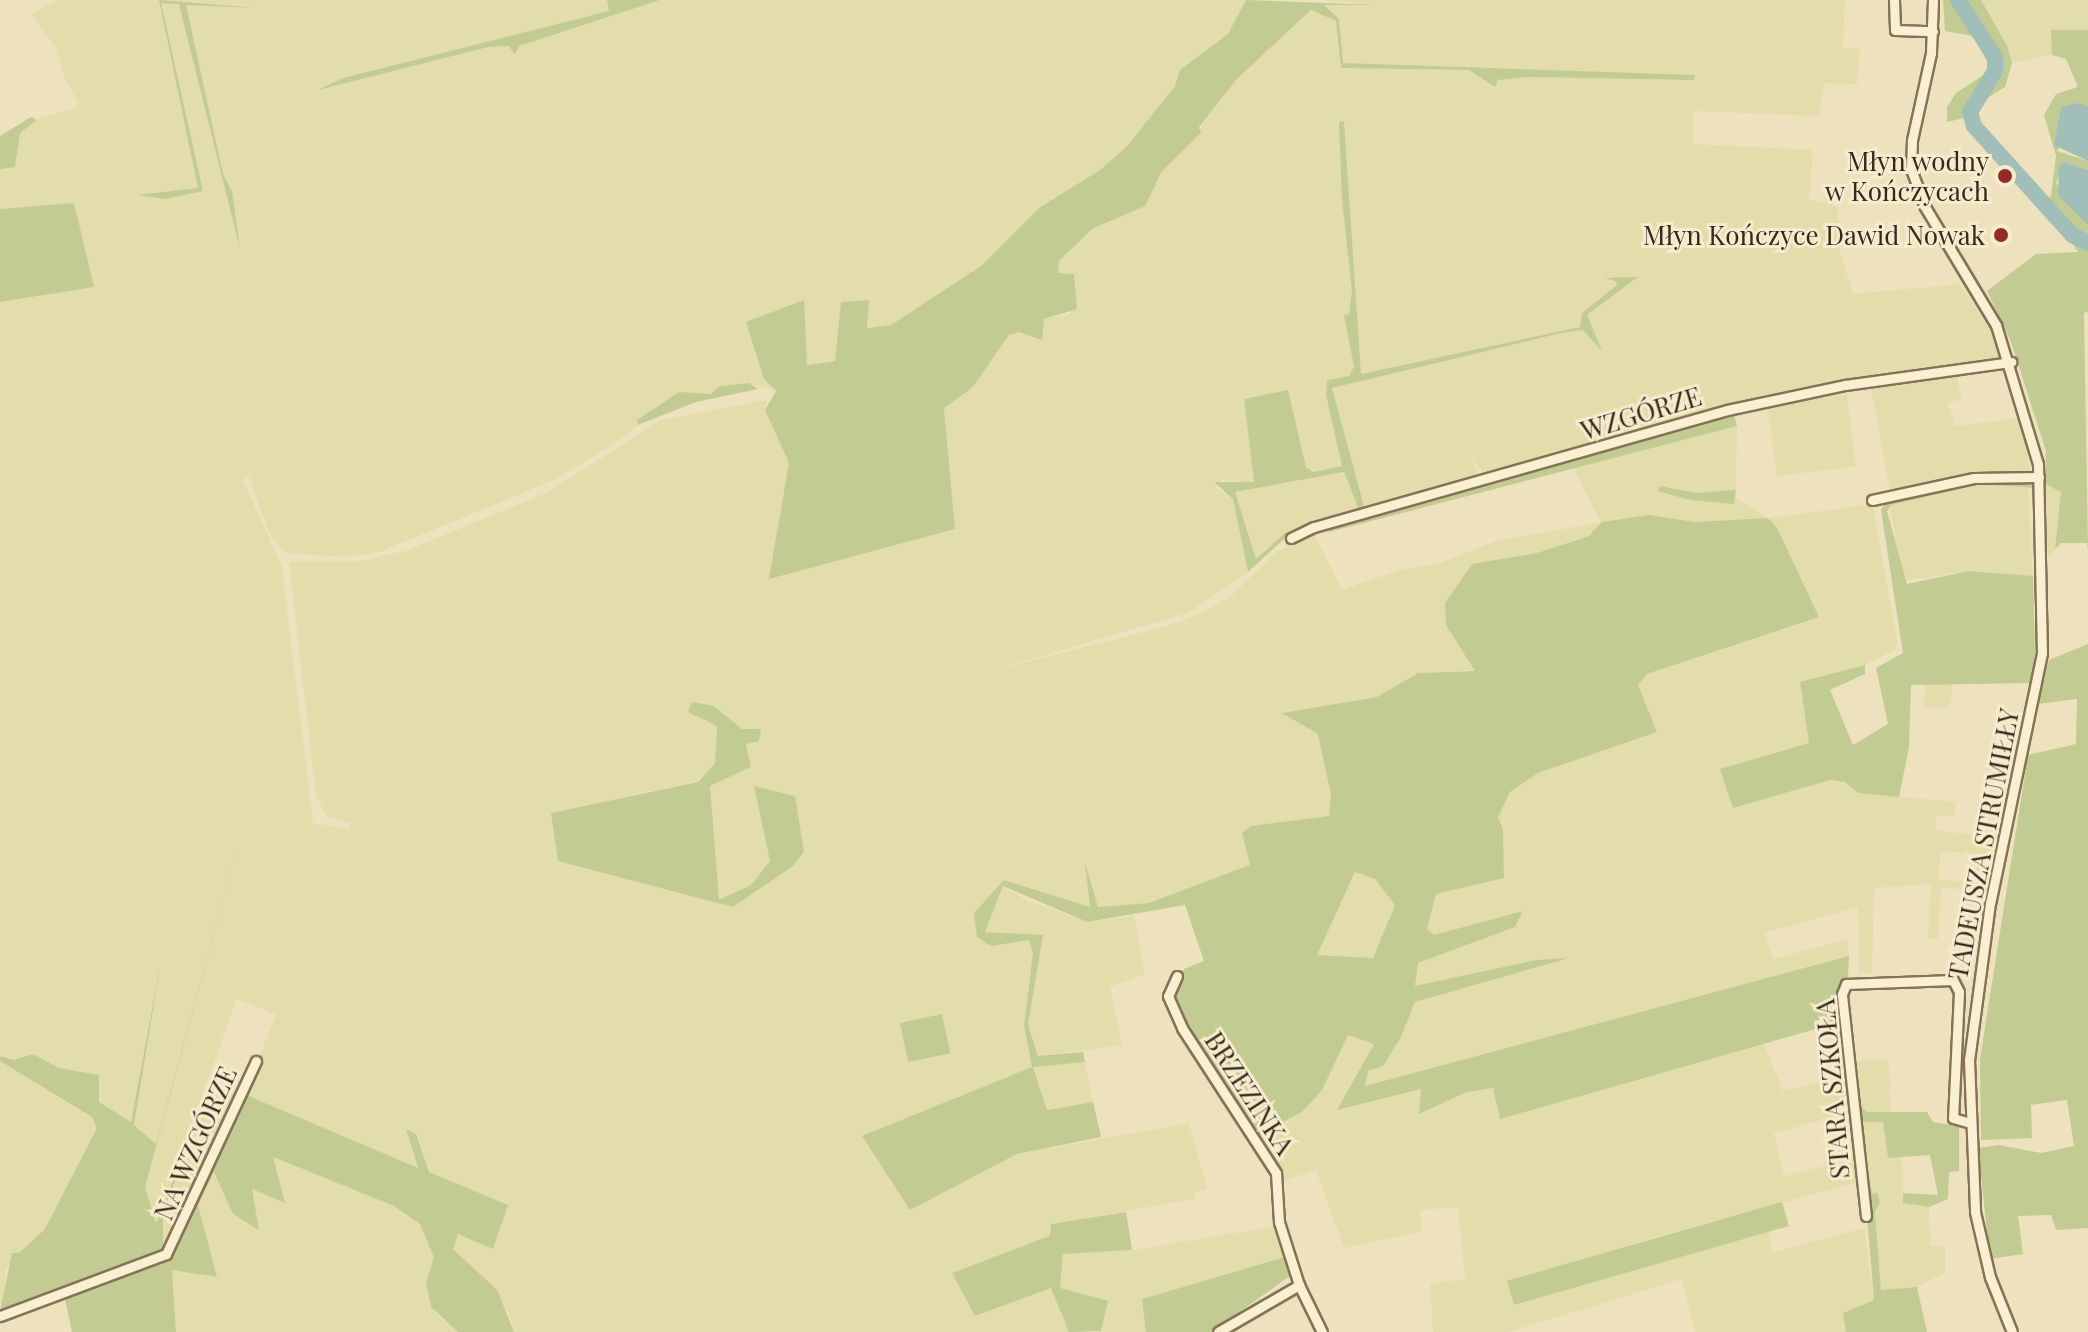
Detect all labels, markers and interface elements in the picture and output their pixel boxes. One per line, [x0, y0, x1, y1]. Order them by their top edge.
place label: Młyn wodny w Kończycach [1824, 145, 1989, 206]
marker: Młyn wodny w Kończycach [1996, 167, 2014, 185]
place label: Młyn Kończyce Dawid Nowak [1643, 219, 1985, 251]
marker: Młyn Kończyce Dawid Nowak [1992, 226, 2010, 244]
street label: WZGÓRZE [1577, 380, 1705, 446]
street label: TADEUSZA STRUMIŁŁY [1941, 706, 2025, 982]
street label: STARA SZKOŁA [1809, 998, 1855, 1180]
street label: BRZEZINKA [1199, 1026, 1301, 1160]
street label: NA WZGÓRZE [147, 1061, 243, 1225]

